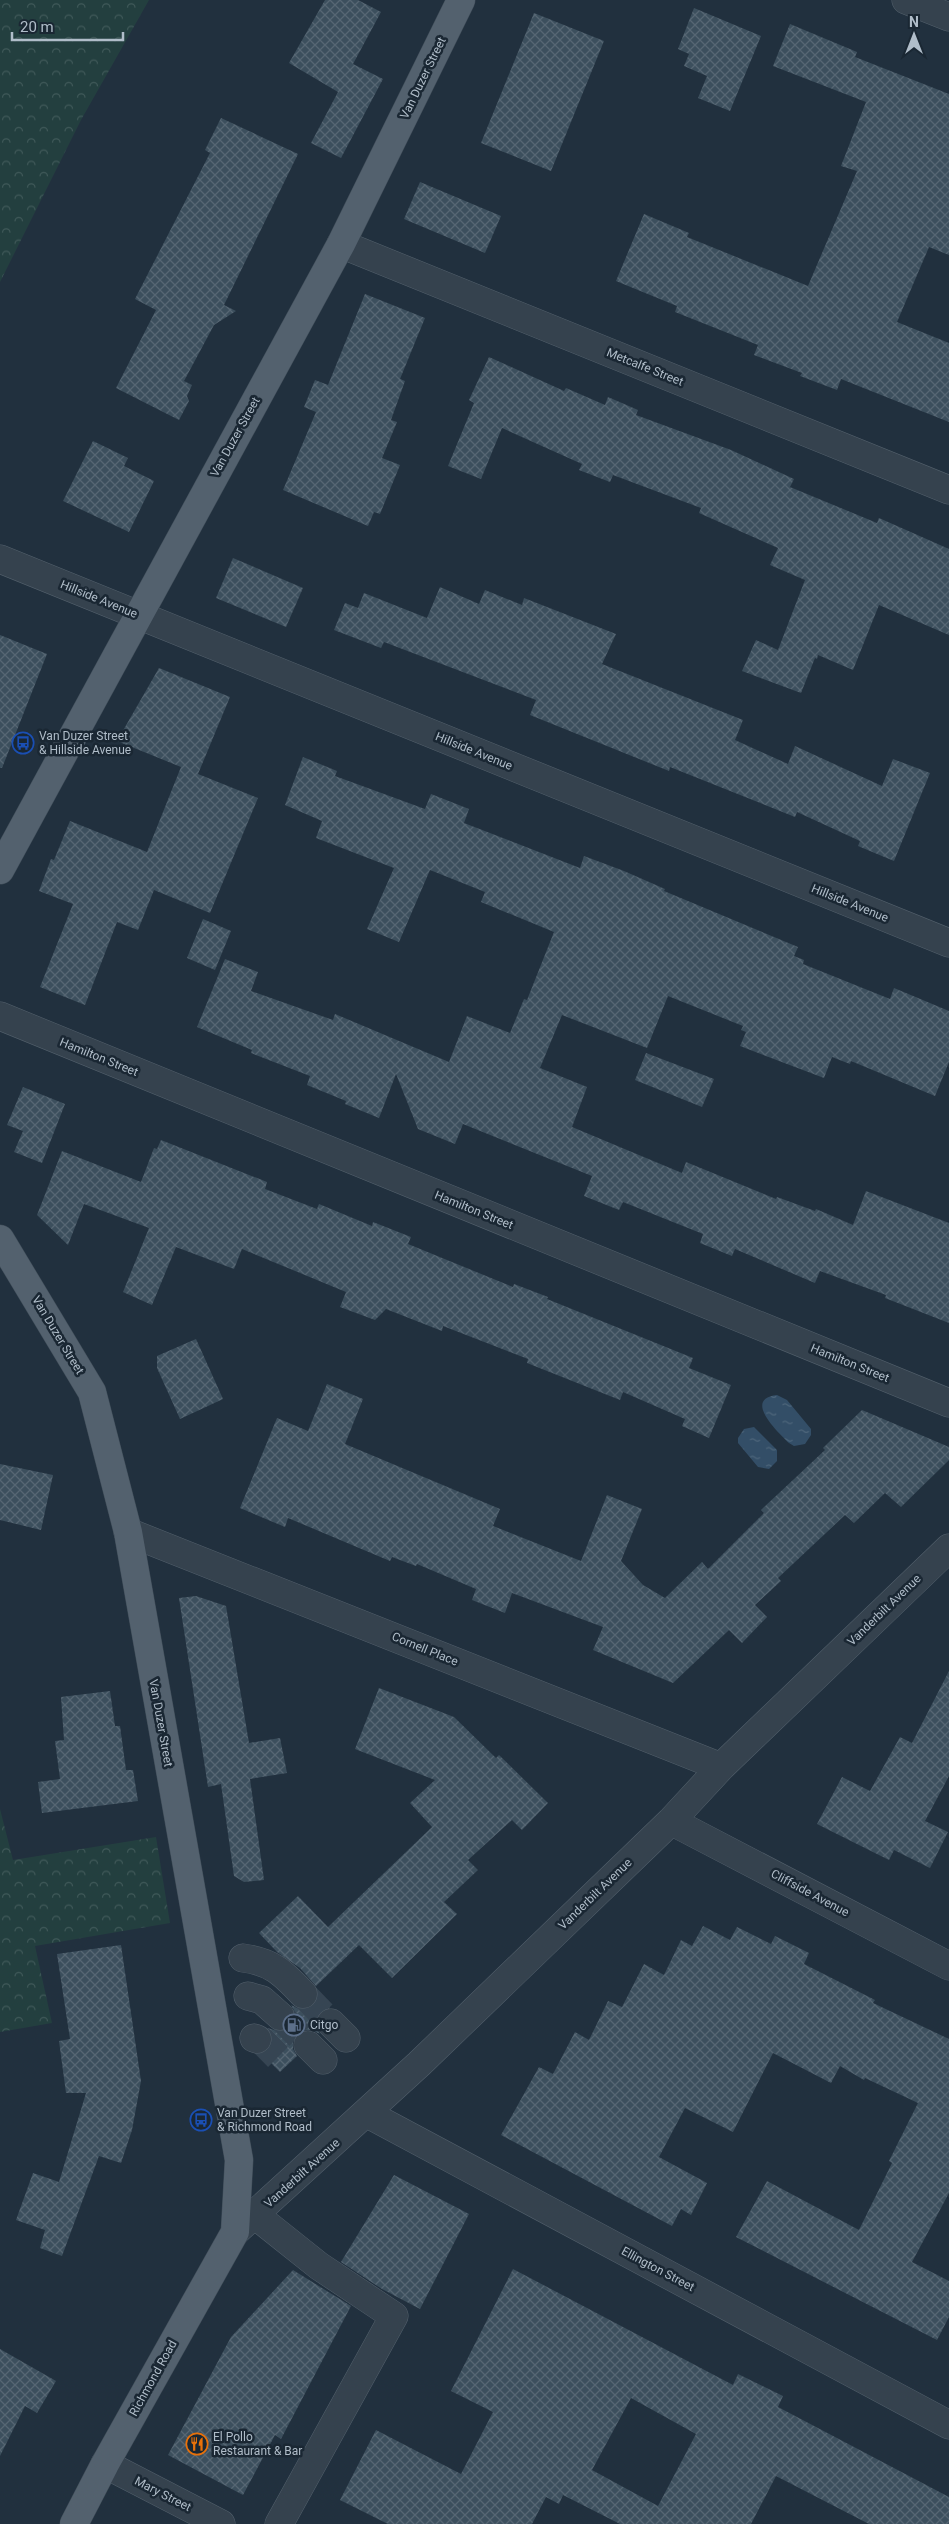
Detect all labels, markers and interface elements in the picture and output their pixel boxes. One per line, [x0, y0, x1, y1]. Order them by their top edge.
scale bar [12, 10, 124, 42]
north arrow [889, 10, 939, 60]
text: N [909, 14, 919, 30]
text: 20 m [20, 18, 54, 36]
street label: Van Duzer Street [397, 35, 449, 121]
street label: Metcalfe Street [605, 345, 685, 389]
street label: Van Duzer Street [207, 395, 263, 479]
street label: Hillside Avenue [58, 577, 140, 621]
place label: Van Duzer Street & Hillside Avenue [39, 729, 131, 757]
street label: Hillside Avenue [433, 729, 515, 773]
bus stop icon: Van Duzer Street & Hillside Avenue [11, 731, 35, 755]
street label: Hillside Avenue [809, 881, 891, 925]
street label: Hamilton Street [58, 1035, 140, 1079]
street label: Hamilton Street [433, 1188, 515, 1232]
street label: Van Duzer Street [29, 1293, 87, 1377]
street label: Hamilton Street [809, 1341, 891, 1385]
street label: Vanderbilt Avenue [844, 1571, 924, 1649]
street label: Cornell Place [390, 1629, 460, 1669]
street label: Van Duzer Street [146, 1678, 176, 1768]
street label: Vanderbilt Avenue [555, 1855, 635, 1933]
street label: Cliffside Avenue [769, 1867, 851, 1919]
fuel station icon: Citgo [282, 2013, 306, 2037]
place label: Citgo [310, 2018, 338, 2032]
place label: Van Duzer Street & Richmond Road [217, 2106, 312, 2134]
bus stop icon: Van Duzer Street & Richmond Road [189, 2108, 213, 2132]
street label: Vanderbilt Avenue [261, 2136, 343, 2210]
street label: Ellington Street [619, 2244, 697, 2294]
street label: Richmond Road [126, 2338, 180, 2418]
place label: El Pollo Restaurant & Bar [213, 2430, 302, 2458]
restaurant icon: El Pollo Restaurant & Bar [185, 2432, 209, 2456]
street label: Mary Street [132, 2474, 194, 2514]

